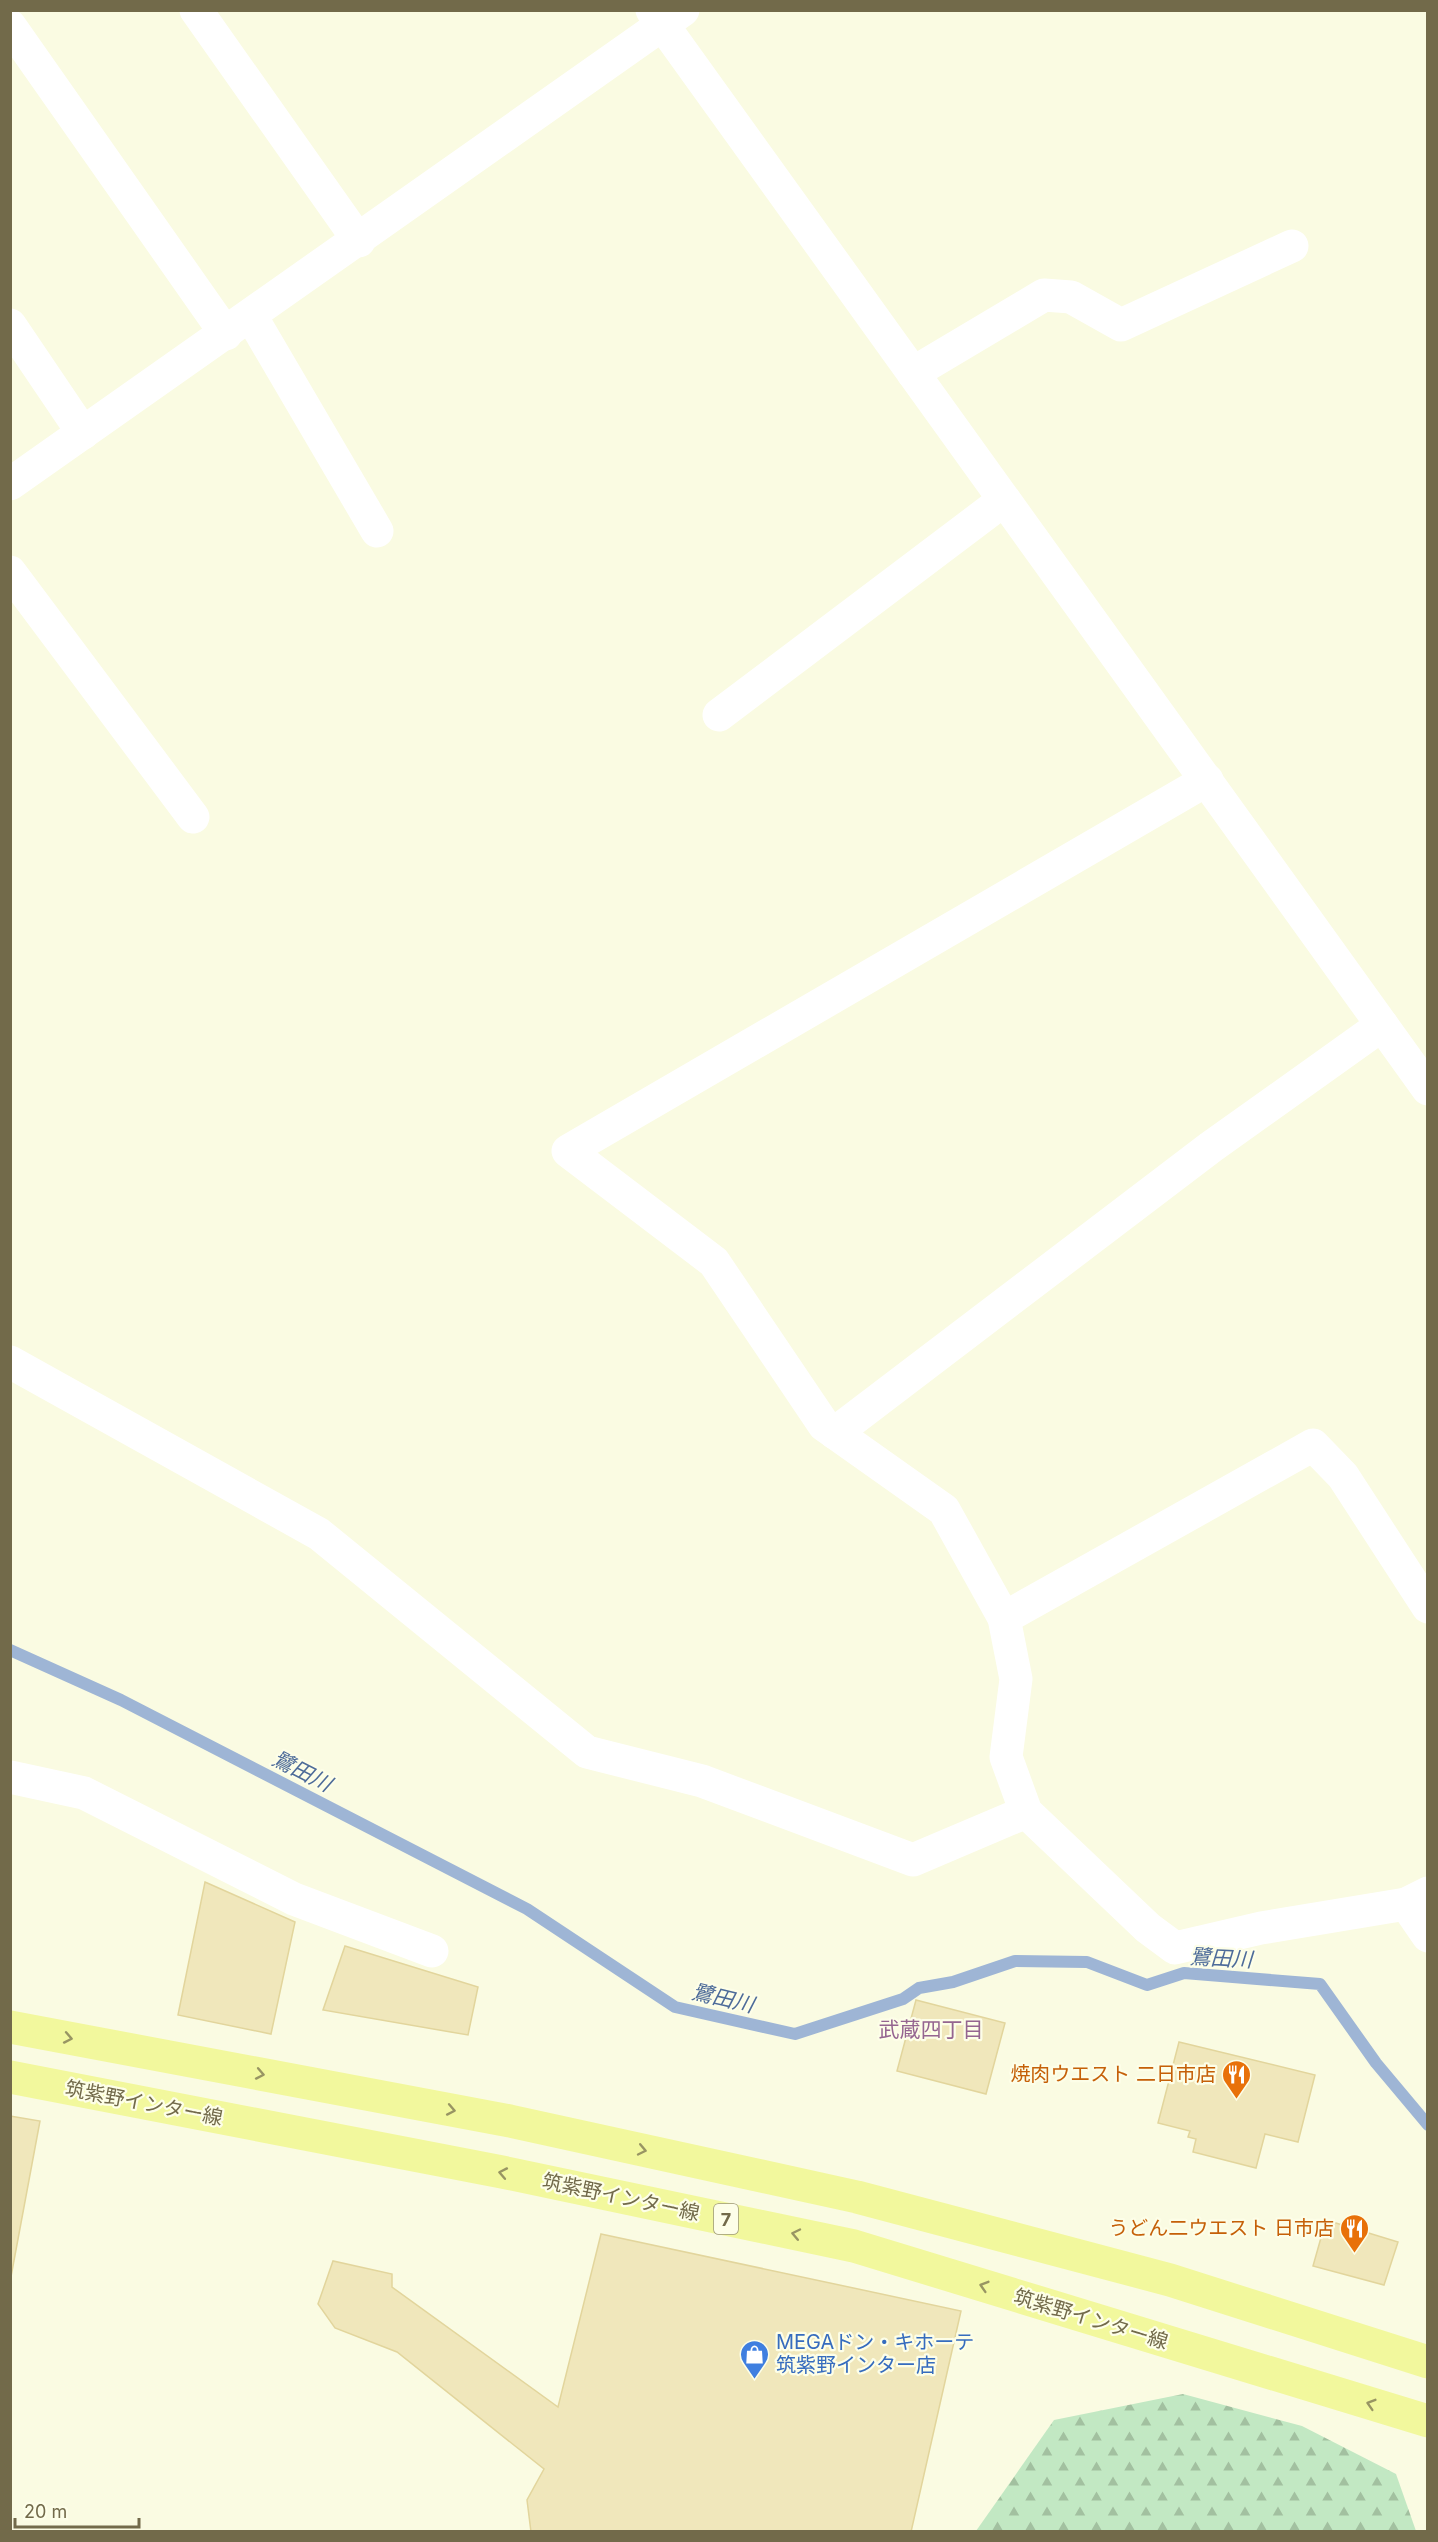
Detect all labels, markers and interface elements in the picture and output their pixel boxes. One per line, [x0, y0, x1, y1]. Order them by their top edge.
water label: 鷺田川 [268, 1746, 338, 1797]
water label: 鷺田川 [1189, 1944, 1255, 1972]
water label: 鷺田川 [689, 1979, 758, 2018]
district label: 武蔵四丁目 [879, 2017, 984, 2042]
one-way arrow [63, 2031, 73, 2044]
restaurant icon: 焼肉ウエスト 二日市店 [1221, 2058, 1253, 2100]
place label: 焼肉ウエスト 二日市店 [1010, 2062, 1216, 2086]
one-way arrow [254, 2067, 264, 2080]
street label: 筑紫野インター線 [63, 2076, 225, 2130]
one-way arrow [446, 2103, 456, 2116]
one-way arrow [637, 2143, 647, 2156]
one-way arrow [498, 2167, 508, 2180]
street label: 筑紫野インター線 [540, 2169, 702, 2225]
road number: 7 [714, 2204, 738, 2234]
restaurant icon: うどん二ウエスト 日市店 [1339, 2212, 1371, 2254]
place label: うどん二ウエスト 日市店 [1108, 2216, 1334, 2240]
one-way arrow [792, 2228, 802, 2241]
one-way arrow [979, 2281, 990, 2293]
street label: 筑紫野インター線 [1011, 2284, 1171, 2354]
place label: MEGAドン・キホーテ 筑紫野インター店 [776, 2330, 974, 2377]
shop icon: MEGAドン・キホーテ 筑紫野インター店 [739, 2338, 771, 2380]
one-way arrow [1367, 2399, 1377, 2411]
scale bar [15, 2491, 140, 2529]
text: 20 m [24, 2501, 67, 2522]

